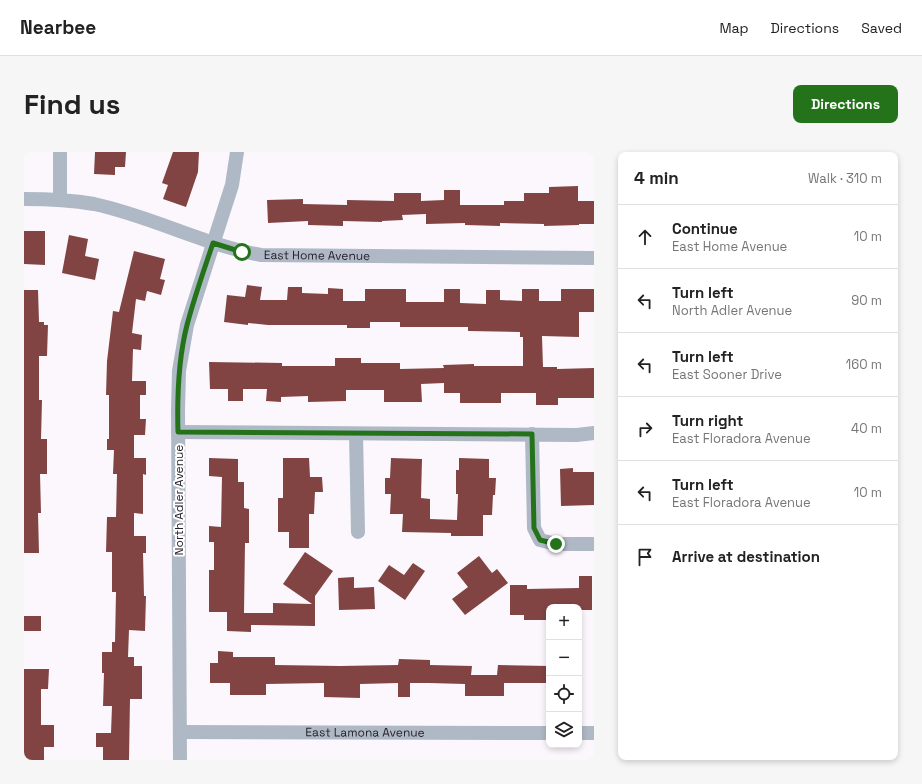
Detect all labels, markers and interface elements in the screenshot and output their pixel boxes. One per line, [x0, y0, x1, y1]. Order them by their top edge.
text: Nearbee [20, 15, 96, 40]
text: Map [719, 19, 749, 37]
text: Directions [771, 19, 839, 37]
text: Saved [861, 19, 902, 37]
button: Directions [793, 85, 898, 123]
text: Find us [24, 86, 121, 122]
text: 4 min [634, 167, 679, 189]
text: Walk · 310 m [808, 170, 882, 187]
text: Continue [672, 219, 738, 238]
icon: ahead [634, 226, 656, 248]
text: 10 m [854, 228, 882, 245]
text: East Home Avenue [672, 238, 787, 255]
route start [233, 243, 251, 261]
street label: East Home Avenue [264, 247, 370, 264]
text: Turn left [672, 283, 734, 302]
icon: left [634, 290, 656, 312]
text: 90 m [851, 292, 882, 309]
text: North Adler Avenue [672, 302, 792, 319]
text: Turn left [672, 347, 734, 366]
icon: left [634, 354, 656, 376]
text: 160 m [846, 356, 882, 373]
text: East Sooner Drive [672, 366, 782, 383]
text: Turn right [672, 411, 743, 430]
icon: right [634, 418, 656, 440]
text: 40 m [851, 420, 882, 437]
text: East Floradora Avenue [672, 430, 811, 447]
street label: North Adler Avenue [171, 445, 187, 555]
text: Turn left [672, 475, 734, 494]
icon: left [634, 482, 656, 504]
text: 10 m [854, 484, 882, 501]
text: East Floradora Avenue [672, 494, 811, 511]
route end [547, 535, 565, 553]
icon: arrive [634, 546, 656, 568]
text: Arrive at destination [672, 547, 820, 566]
map controls [546, 604, 582, 748]
button: + [546, 604, 582, 640]
button: − [546, 640, 582, 676]
button: locate [546, 676, 582, 712]
button: layers [546, 712, 582, 748]
street label: East Lamona Avenue [305, 724, 425, 741]

